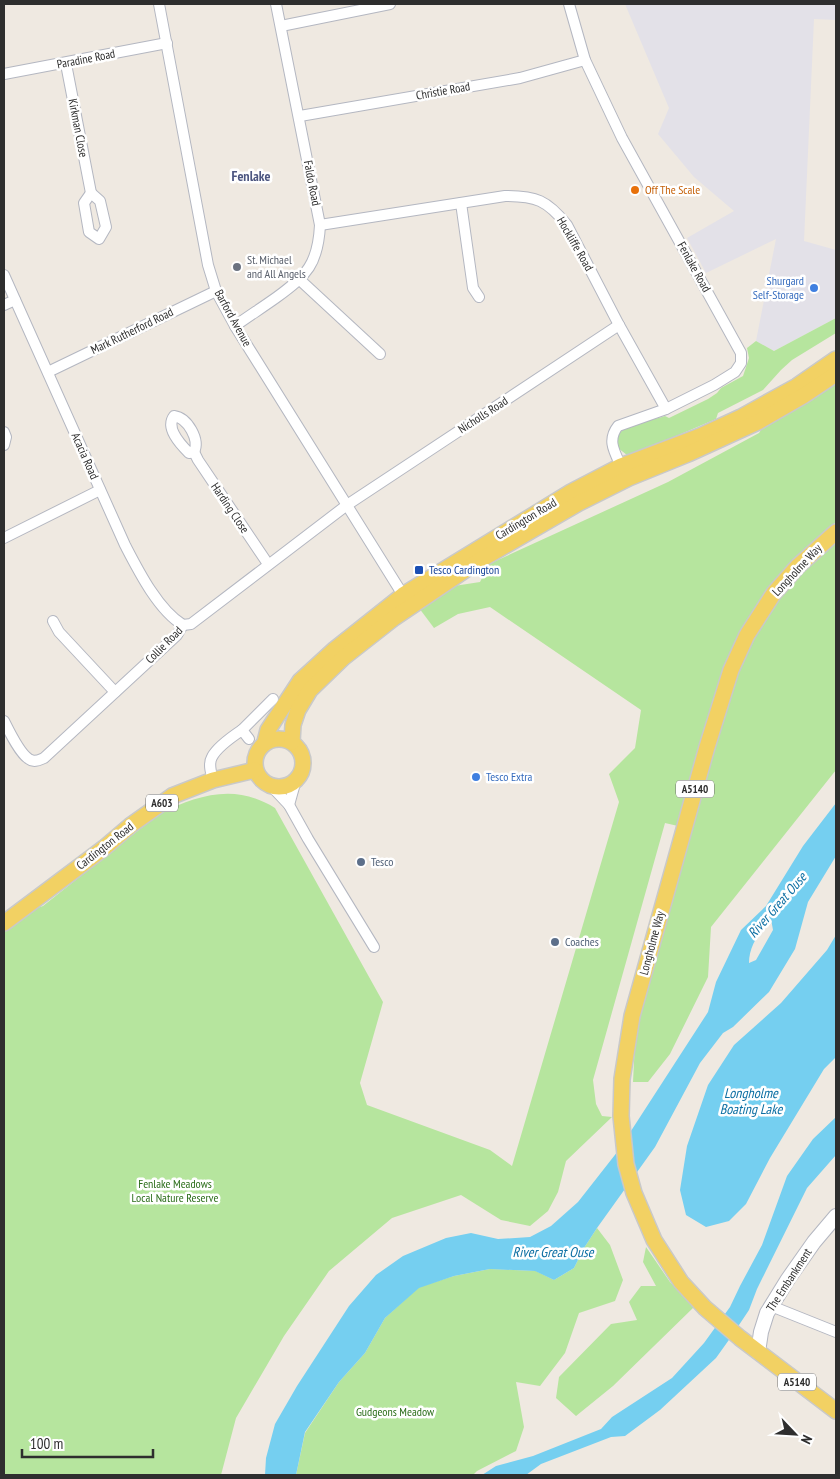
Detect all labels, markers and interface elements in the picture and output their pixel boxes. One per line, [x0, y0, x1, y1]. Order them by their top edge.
street label: Paradine Road [56, 46, 116, 72]
street label: Christie Road [415, 78, 471, 103]
street label: Kirkman Close [65, 97, 92, 159]
street label: Faldo Road [301, 159, 324, 207]
district label: Fenlake [232, 167, 270, 185]
place label: Off The Scale [645, 182, 700, 197]
marker: Off The Scale [629, 184, 641, 196]
street label: Hockliffe Road [554, 214, 597, 273]
street label: Fenlake Road [674, 239, 714, 295]
place label: St. Michael and All Angels [247, 252, 306, 281]
marker: St. Michael and All Angels [231, 261, 243, 273]
place label: Shurgard Self-Storage [753, 273, 804, 302]
marker: Shurgard Self-Storage [808, 282, 820, 294]
street label: Barford Avenue [212, 287, 255, 349]
street label: Mark Rutherford Road [88, 304, 176, 357]
street label: Nicholls Road [455, 393, 510, 436]
street label: Acacia Road [69, 430, 102, 481]
street label: Harding Close [208, 480, 253, 536]
street label: Cardington Road [493, 495, 559, 543]
street label: Longholme Way [769, 540, 825, 599]
place label: Tesco Cardington [429, 562, 499, 577]
marker: Tesco Cardington [413, 564, 425, 576]
street label: Collie Road [142, 623, 185, 666]
place label: Tesco Extra [486, 769, 533, 784]
marker: Tesco Extra [470, 771, 482, 783]
road number: A5140 [676, 781, 714, 798]
road number: A603 [146, 794, 178, 811]
street label: Cardington Road [73, 819, 136, 873]
place label: Tesco [371, 854, 393, 869]
marker: Tesco [355, 856, 367, 868]
water label: River Great Ouse [744, 868, 811, 941]
street label: Longholme Way [636, 909, 667, 976]
place label: Coaches [565, 934, 599, 949]
marker: Coaches [549, 936, 561, 948]
water label: Longholme Boating Lake [720, 1084, 784, 1118]
park label: Fenlake Meadows Local Nature Reserve [132, 1176, 218, 1205]
water label: River Great Ouse [513, 1243, 595, 1261]
street label: The Embankment [763, 1245, 815, 1314]
road number: A5140 [778, 1374, 816, 1390]
park label: Gudgeons Meadow [356, 1404, 435, 1419]
north arrow [770, 1409, 820, 1459]
scale bar [22, 1426, 154, 1458]
text: N [797, 1432, 817, 1447]
text: 100 m [30, 1434, 63, 1453]

